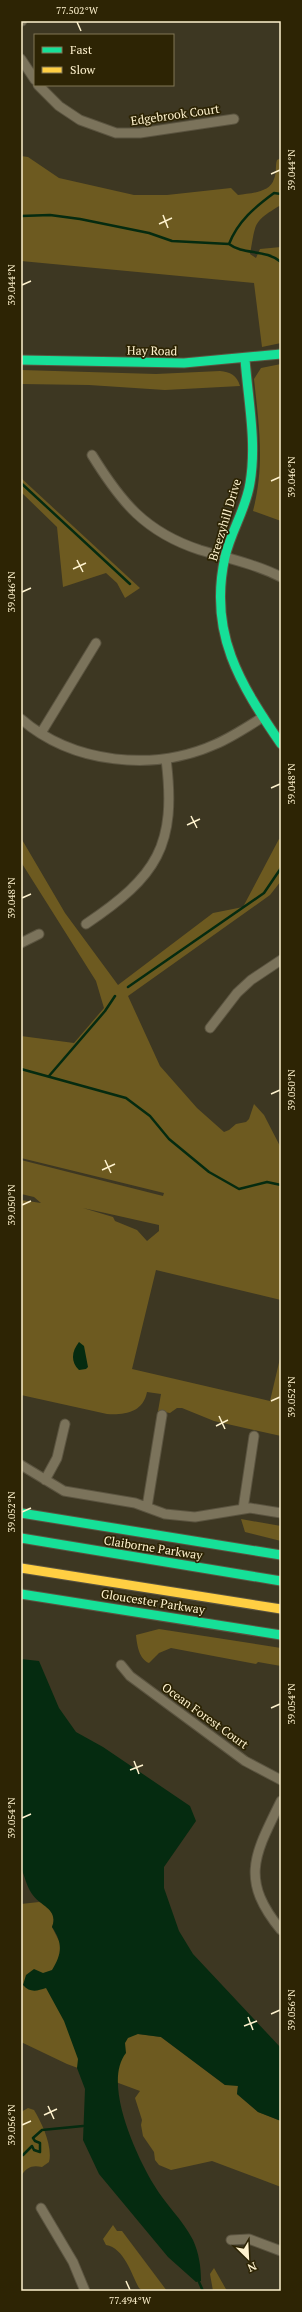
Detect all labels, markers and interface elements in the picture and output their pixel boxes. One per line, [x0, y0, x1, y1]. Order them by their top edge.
text: 77.502°W [56, 4, 99, 17]
legend [34, 34, 174, 86]
text: Fast [70, 42, 93, 57]
text: Slow [70, 62, 96, 77]
street label: Edgebrook Court [130, 101, 221, 128]
text: 39.044°N [285, 149, 298, 191]
text: 39.044°N [5, 264, 18, 306]
street label: Hay Road [127, 343, 178, 358]
text: 39.046°N [285, 456, 298, 498]
street label: Breezyhill Drive [205, 477, 244, 563]
text: 39.046°N [5, 571, 18, 613]
text: 39.048°N [285, 763, 298, 805]
text: 39.048°N [5, 877, 18, 919]
text: 39.050°N [285, 1069, 298, 1111]
text: 39.050°N [5, 1184, 18, 1226]
text: 39.052°N [285, 1376, 298, 1418]
text: 39.052°N [5, 1491, 18, 1533]
street label: Claiborne Parkway [103, 1532, 204, 1563]
street label: Gloucester Parkway [100, 1586, 207, 1617]
street label: Ocean Forest Court [159, 1679, 252, 1752]
text: 39.054°N [285, 1683, 298, 1725]
text: 39.054°N [5, 1797, 18, 1839]
text: 39.056°N [285, 1989, 298, 2031]
text: 39.056°N [5, 2104, 18, 2146]
north arrow [228, 2238, 268, 2278]
text: N [245, 2259, 259, 2275]
text: 77.494°W [109, 2294, 152, 2307]

